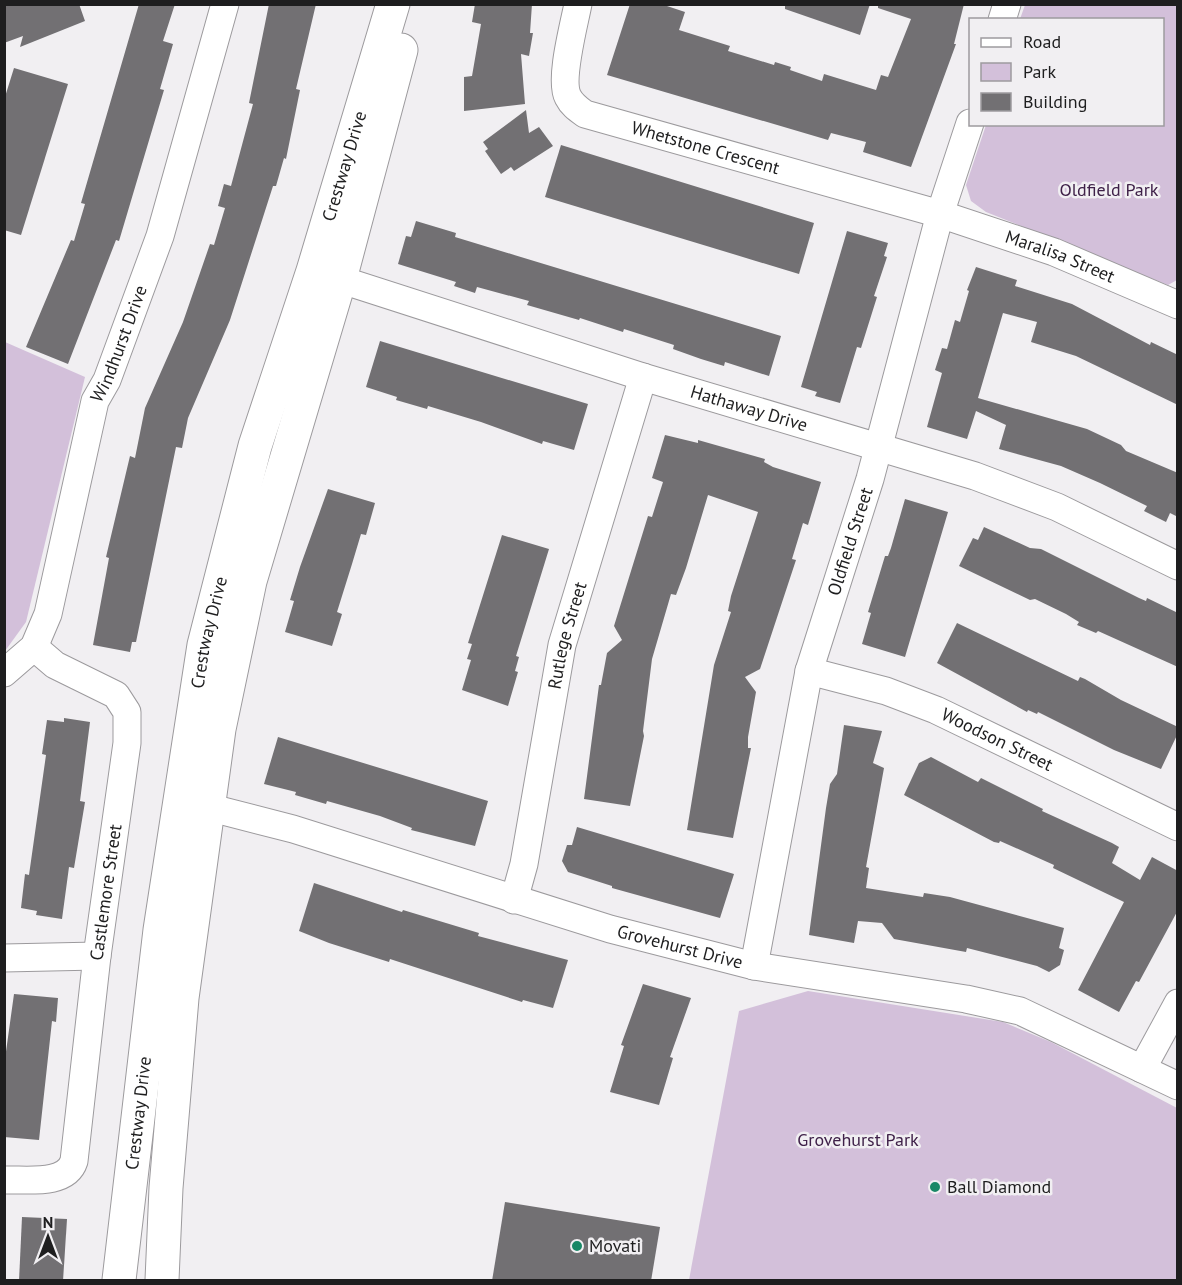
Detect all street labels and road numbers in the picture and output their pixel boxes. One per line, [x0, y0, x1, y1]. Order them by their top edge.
street label: Crestway Drive [317, 108, 371, 224]
street label: Whetstone Crescent [629, 116, 782, 179]
street label: Maralisa Street [1002, 225, 1118, 288]
street label: Windhurst Drive [85, 282, 152, 406]
street label: Hathaway Drive [688, 380, 810, 436]
street label: Oldfield Street [822, 484, 878, 598]
street label: Crestway Drive [185, 574, 232, 690]
street label: Rutlege Street [543, 579, 591, 691]
street label: Woodson Street [938, 702, 1057, 776]
street label: Castlemore Street [85, 823, 126, 962]
street label: Grovehurst Drive [615, 919, 745, 974]
street label: Crestway Drive [120, 1055, 156, 1171]

